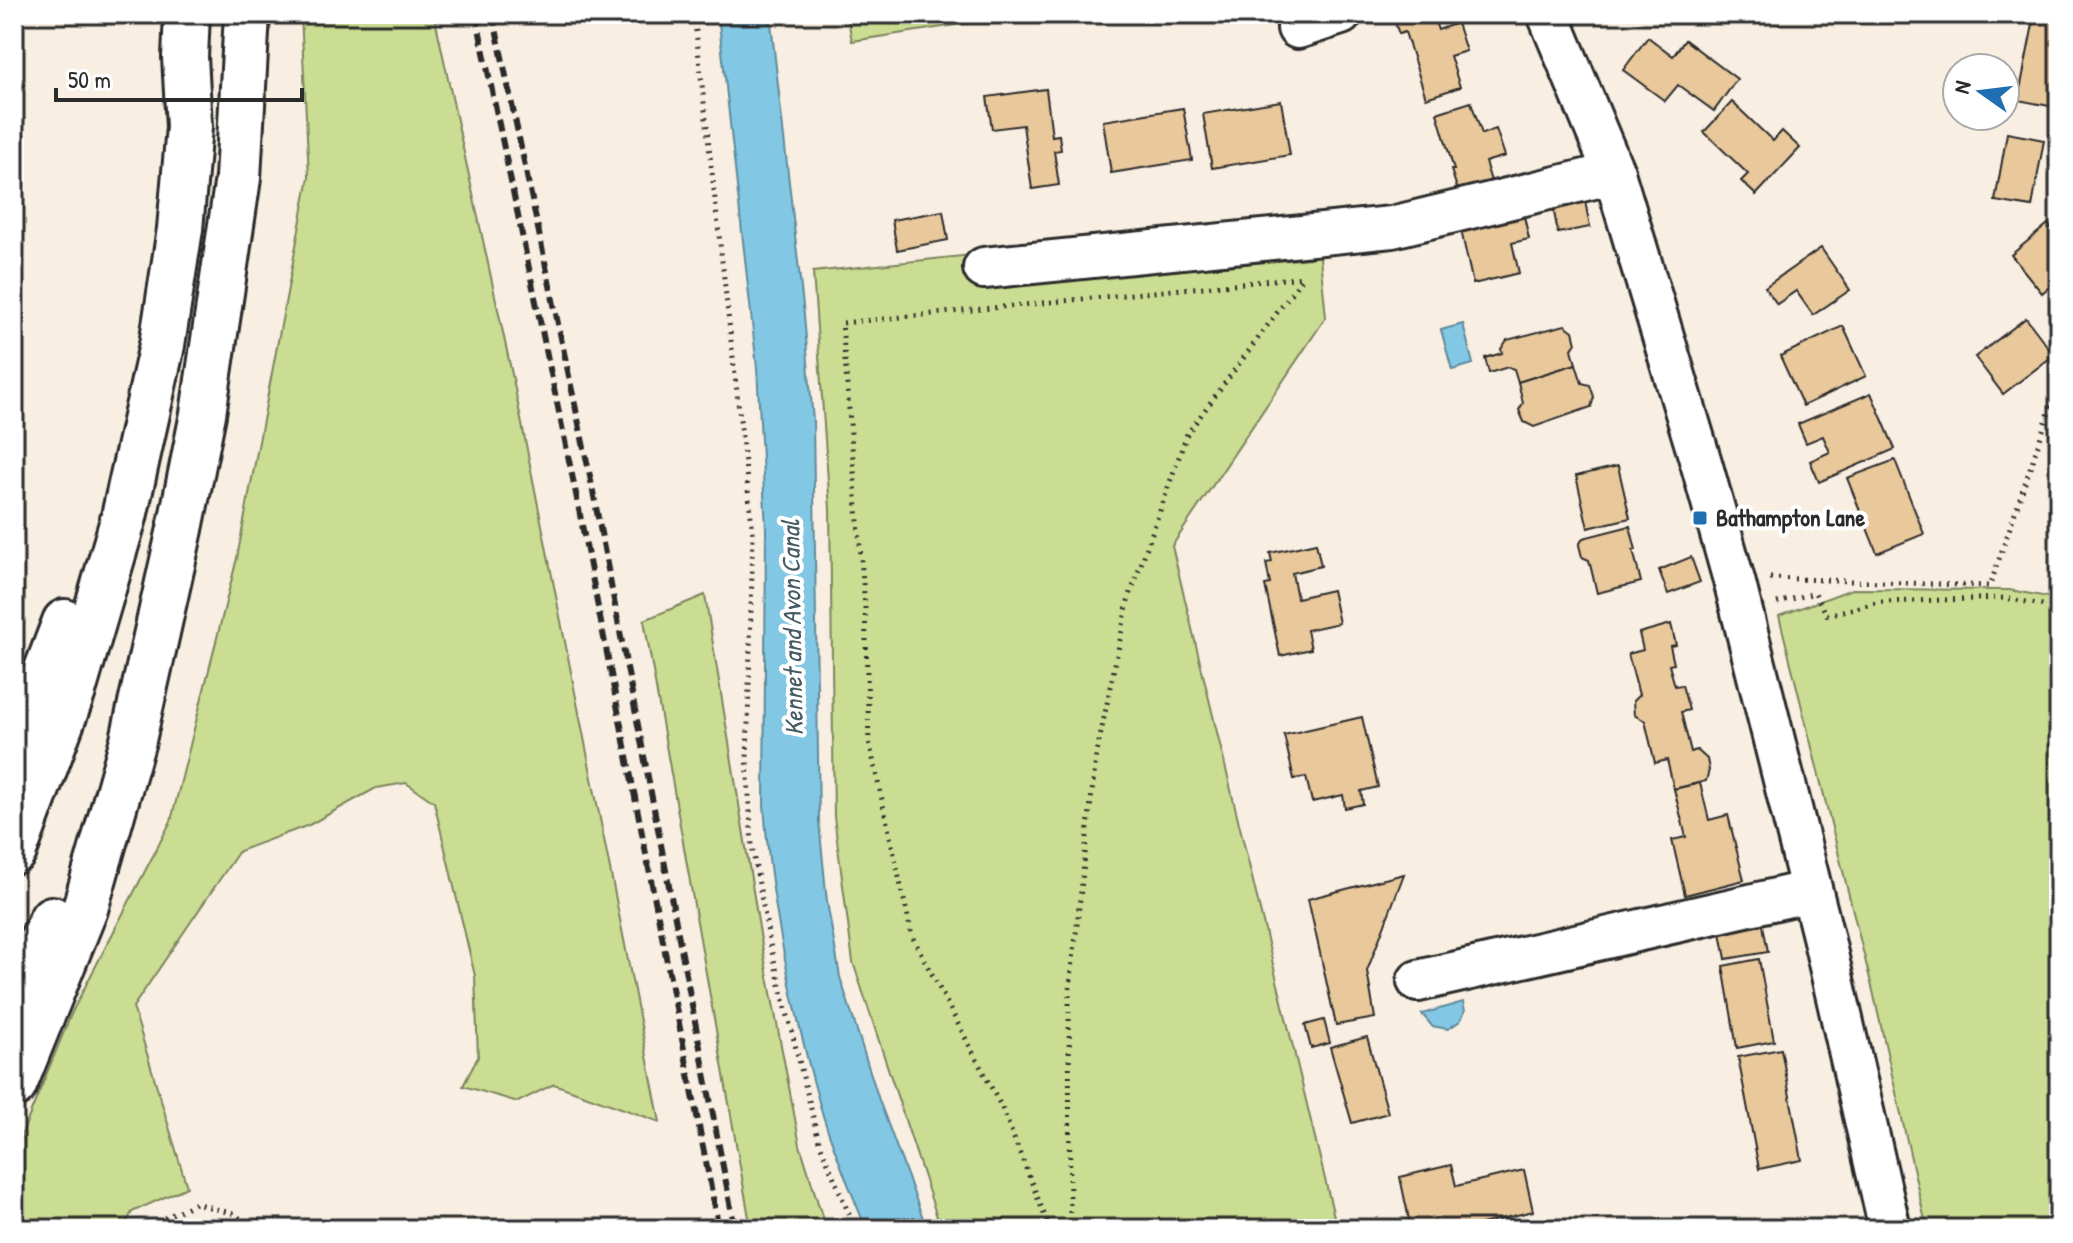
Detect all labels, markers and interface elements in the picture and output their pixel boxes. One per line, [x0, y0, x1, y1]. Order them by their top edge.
scale bar [56, 52, 302, 102]
north arrow [1941, 52, 2021, 132]
text: 50 m [68, 63, 111, 95]
text: N [1946, 78, 1978, 96]
place label: Bathampton Lane [1716, 501, 1865, 534]
marker: Bathampton Lane [1691, 509, 1709, 527]
water label: Kennet and Avon Canal [772, 519, 811, 736]

